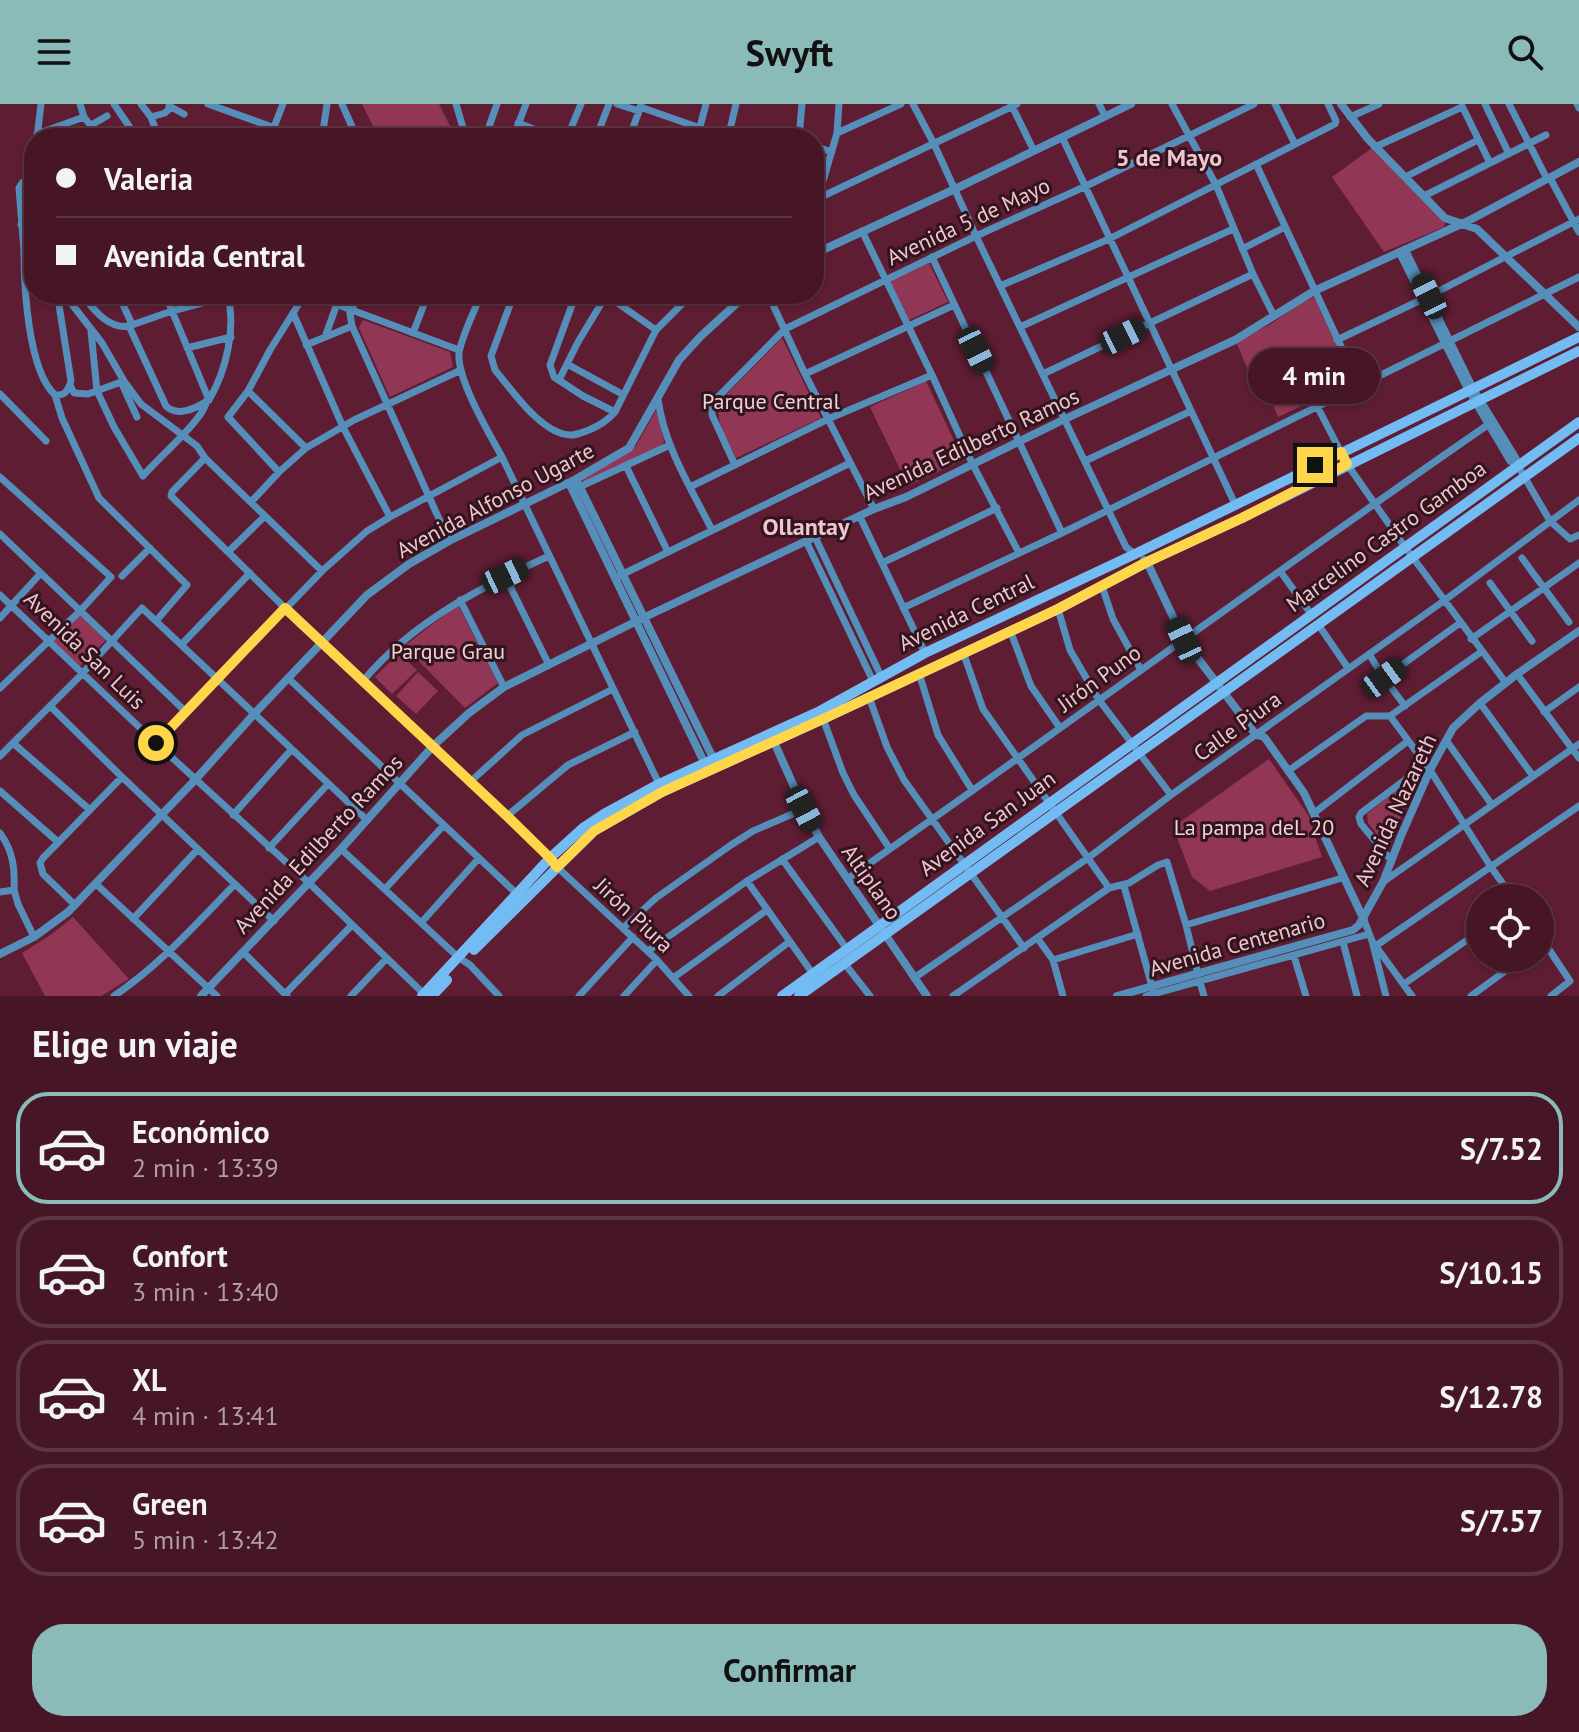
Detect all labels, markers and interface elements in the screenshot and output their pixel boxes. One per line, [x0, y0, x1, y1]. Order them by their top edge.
text: Swyft [746, 29, 833, 76]
icon: menu [32, 30, 76, 74]
icon: search [1503, 30, 1547, 74]
district label: 5 de Mayo [1116, 142, 1222, 173]
text: Valeria [104, 159, 193, 198]
street label: Avenida 5 de Mayo [882, 171, 1054, 271]
text: Avenida Central [104, 236, 305, 275]
car [1408, 269, 1450, 323]
car [1096, 315, 1150, 357]
car [955, 323, 997, 377]
callout: 4 min [1249, 349, 1381, 405]
text: 4 min [1282, 359, 1346, 392]
street label: Avenida Edilberto Ramos [859, 382, 1083, 506]
park label: Parque Central [702, 387, 841, 415]
street label: Avenida Alfonso Ugarte [391, 436, 599, 564]
route end [1297, 447, 1333, 483]
street label: Marcelino Castro Gamboa [1281, 454, 1491, 618]
district label: Ollantay [763, 511, 850, 542]
car [478, 555, 532, 597]
street label: Avenida Central [894, 567, 1039, 657]
street label: Avenida San Luis [18, 585, 152, 715]
car [1163, 613, 1205, 667]
park label: Parque Grau [391, 637, 505, 665]
street label: Jirón Puno [1051, 638, 1146, 718]
car [1358, 654, 1410, 702]
street label: Calle Piura [1188, 685, 1286, 767]
route start [138, 725, 174, 761]
street label: Avenida Nazareth [1347, 729, 1443, 891]
street label: Avenida Edilberto Ramos [228, 749, 408, 939]
street label: Avenida San Juan [913, 764, 1061, 882]
car [782, 782, 826, 836]
park label: La pampa deL 20 [1174, 813, 1334, 841]
street label: Altiplano [836, 839, 908, 925]
street label: Jirón Piura [588, 871, 679, 959]
map controls [1466, 884, 1554, 972]
button: locate [1466, 884, 1554, 972]
street label: Avenida Centenario [1146, 906, 1328, 982]
text: Elige un viaje [32, 1020, 238, 1067]
icon: car [36, 1112, 108, 1184]
text: Económico [132, 1112, 270, 1151]
text: S/7.52 [1460, 1129, 1543, 1168]
text: 2 min · 13:39 [132, 1151, 279, 1184]
icon: car [36, 1236, 108, 1308]
text: Confort [132, 1236, 228, 1275]
text: S/10.15 [1439, 1253, 1543, 1292]
text: 3 min · 13:40 [132, 1275, 279, 1308]
icon: car [36, 1360, 108, 1432]
text: XL [132, 1360, 166, 1399]
text: S/12.78 [1439, 1377, 1543, 1416]
text: 4 min · 13:41 [132, 1399, 279, 1432]
icon: car [36, 1484, 108, 1556]
text: Green [132, 1484, 207, 1523]
text: S/7.57 [1460, 1501, 1543, 1540]
text: 5 min · 13:42 [132, 1523, 279, 1556]
button: Confirmar [32, 1624, 1547, 1716]

